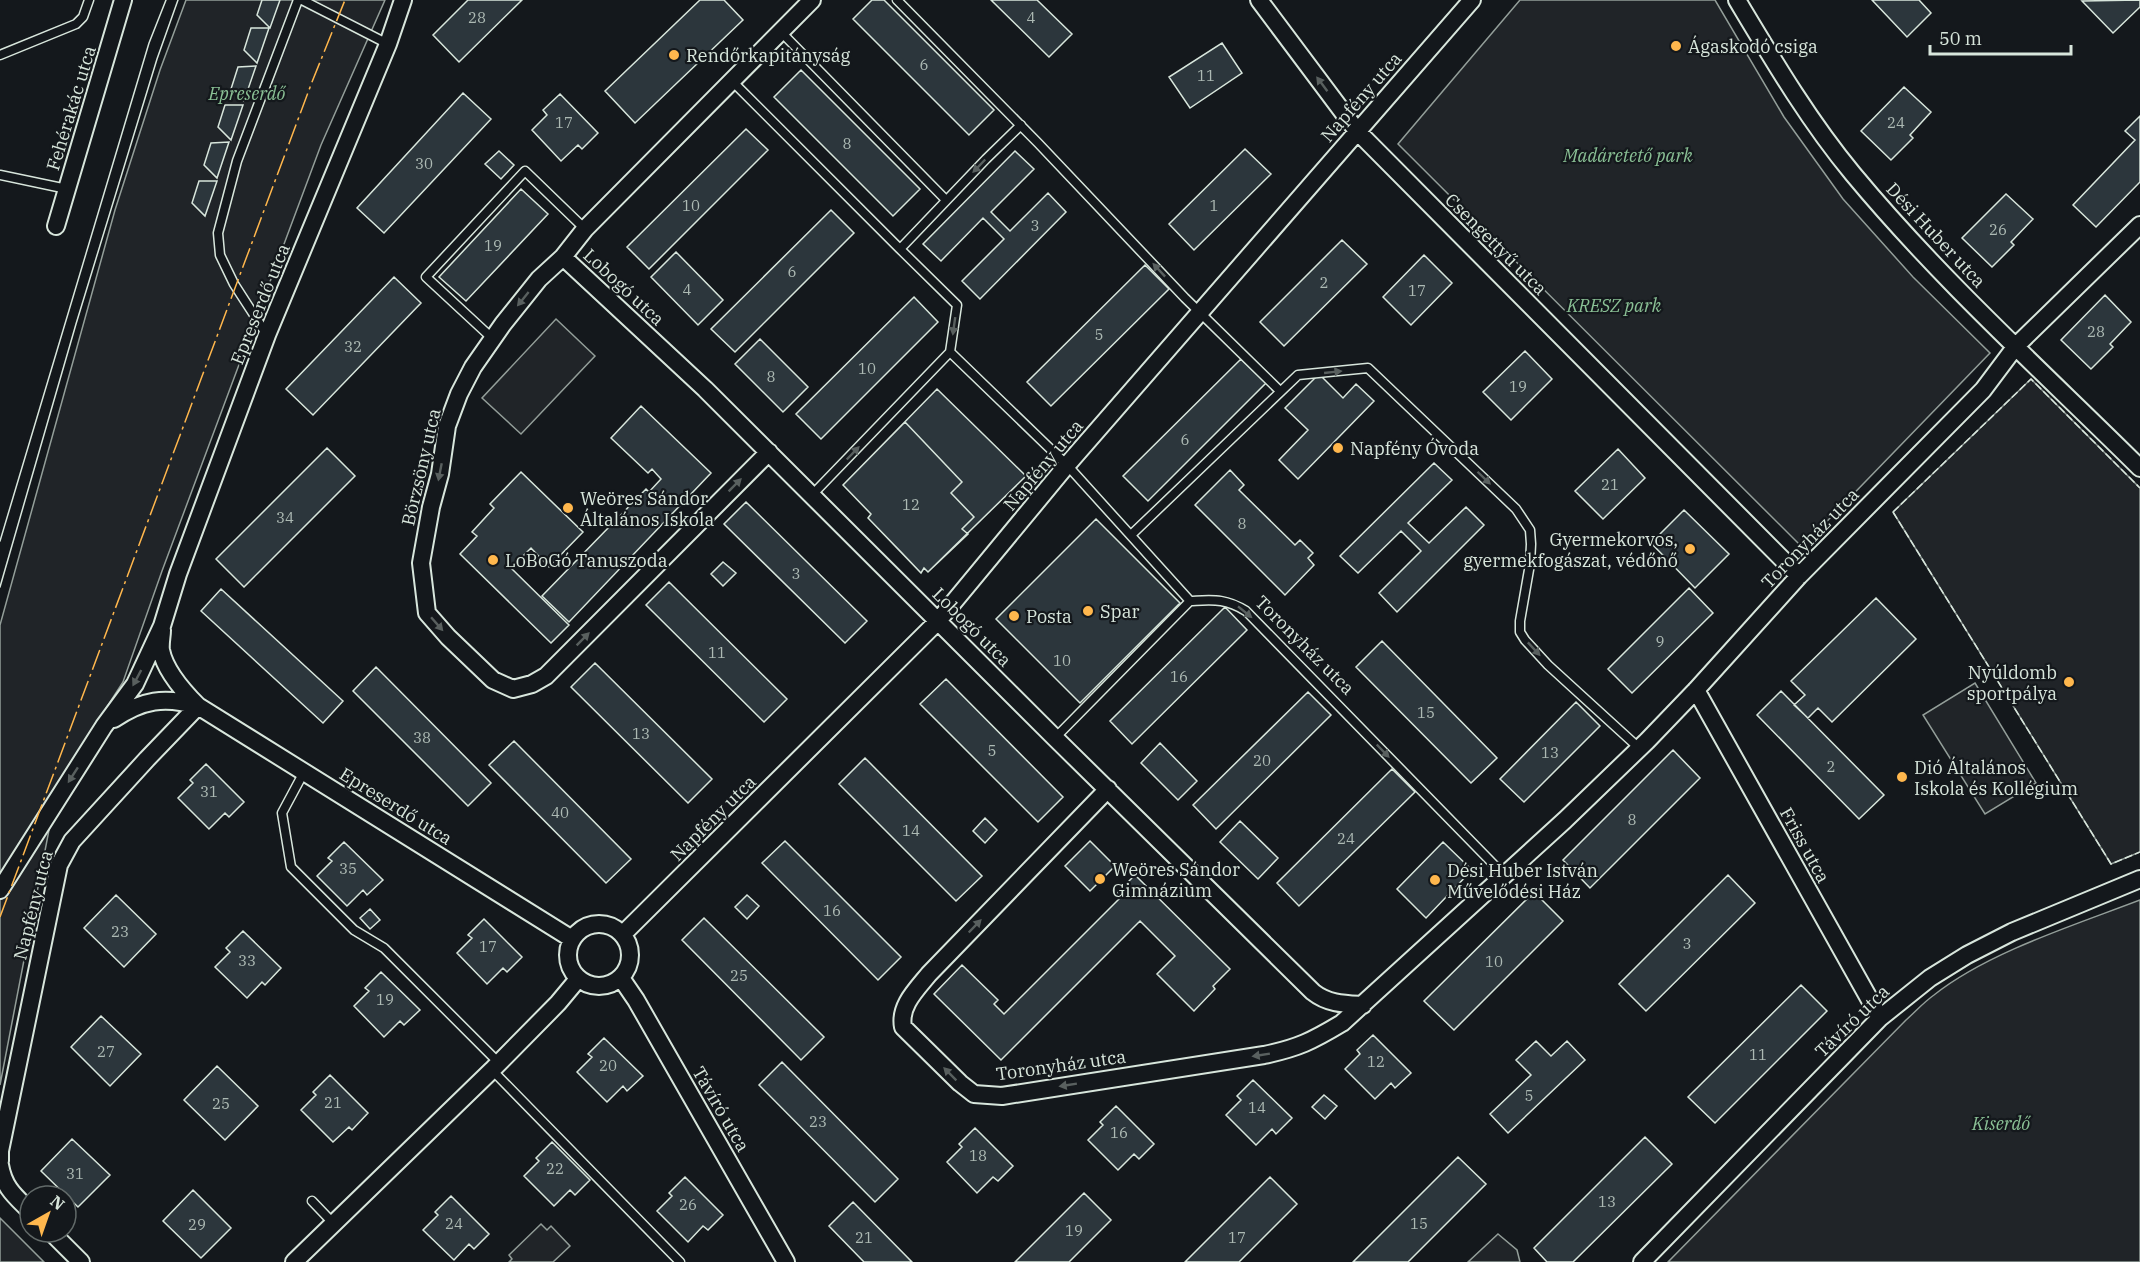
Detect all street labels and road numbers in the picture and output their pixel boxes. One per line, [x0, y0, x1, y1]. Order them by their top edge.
street label: Fehérakác utca [41, 43, 101, 173]
street label: Napfény utca [1316, 47, 1407, 147]
street label: Dési Huber utca [1881, 178, 1991, 293]
street label: Csengettyű utca [1440, 188, 1552, 300]
street label: Epreserdő utca [225, 240, 295, 368]
street label: Lobogó utca [579, 244, 669, 330]
street label: Börzsöny utca [396, 406, 446, 528]
street label: Napfény utca [998, 415, 1088, 515]
street label: Toronyház utca [1756, 483, 1864, 593]
street label: Lobogó utca [928, 583, 1016, 671]
street label: Toronyház utca [1251, 591, 1360, 700]
street label: Epreserdő utca [335, 762, 457, 850]
street label: Napfény utca [665, 770, 761, 866]
street label: Friss utca [1775, 803, 1835, 887]
street label: Napfény utca [8, 848, 58, 962]
street label: Távíró utca [1810, 980, 1894, 1062]
street label: Toronyház utca [995, 1044, 1128, 1086]
street label: Távíró utca [687, 1062, 755, 1156]

